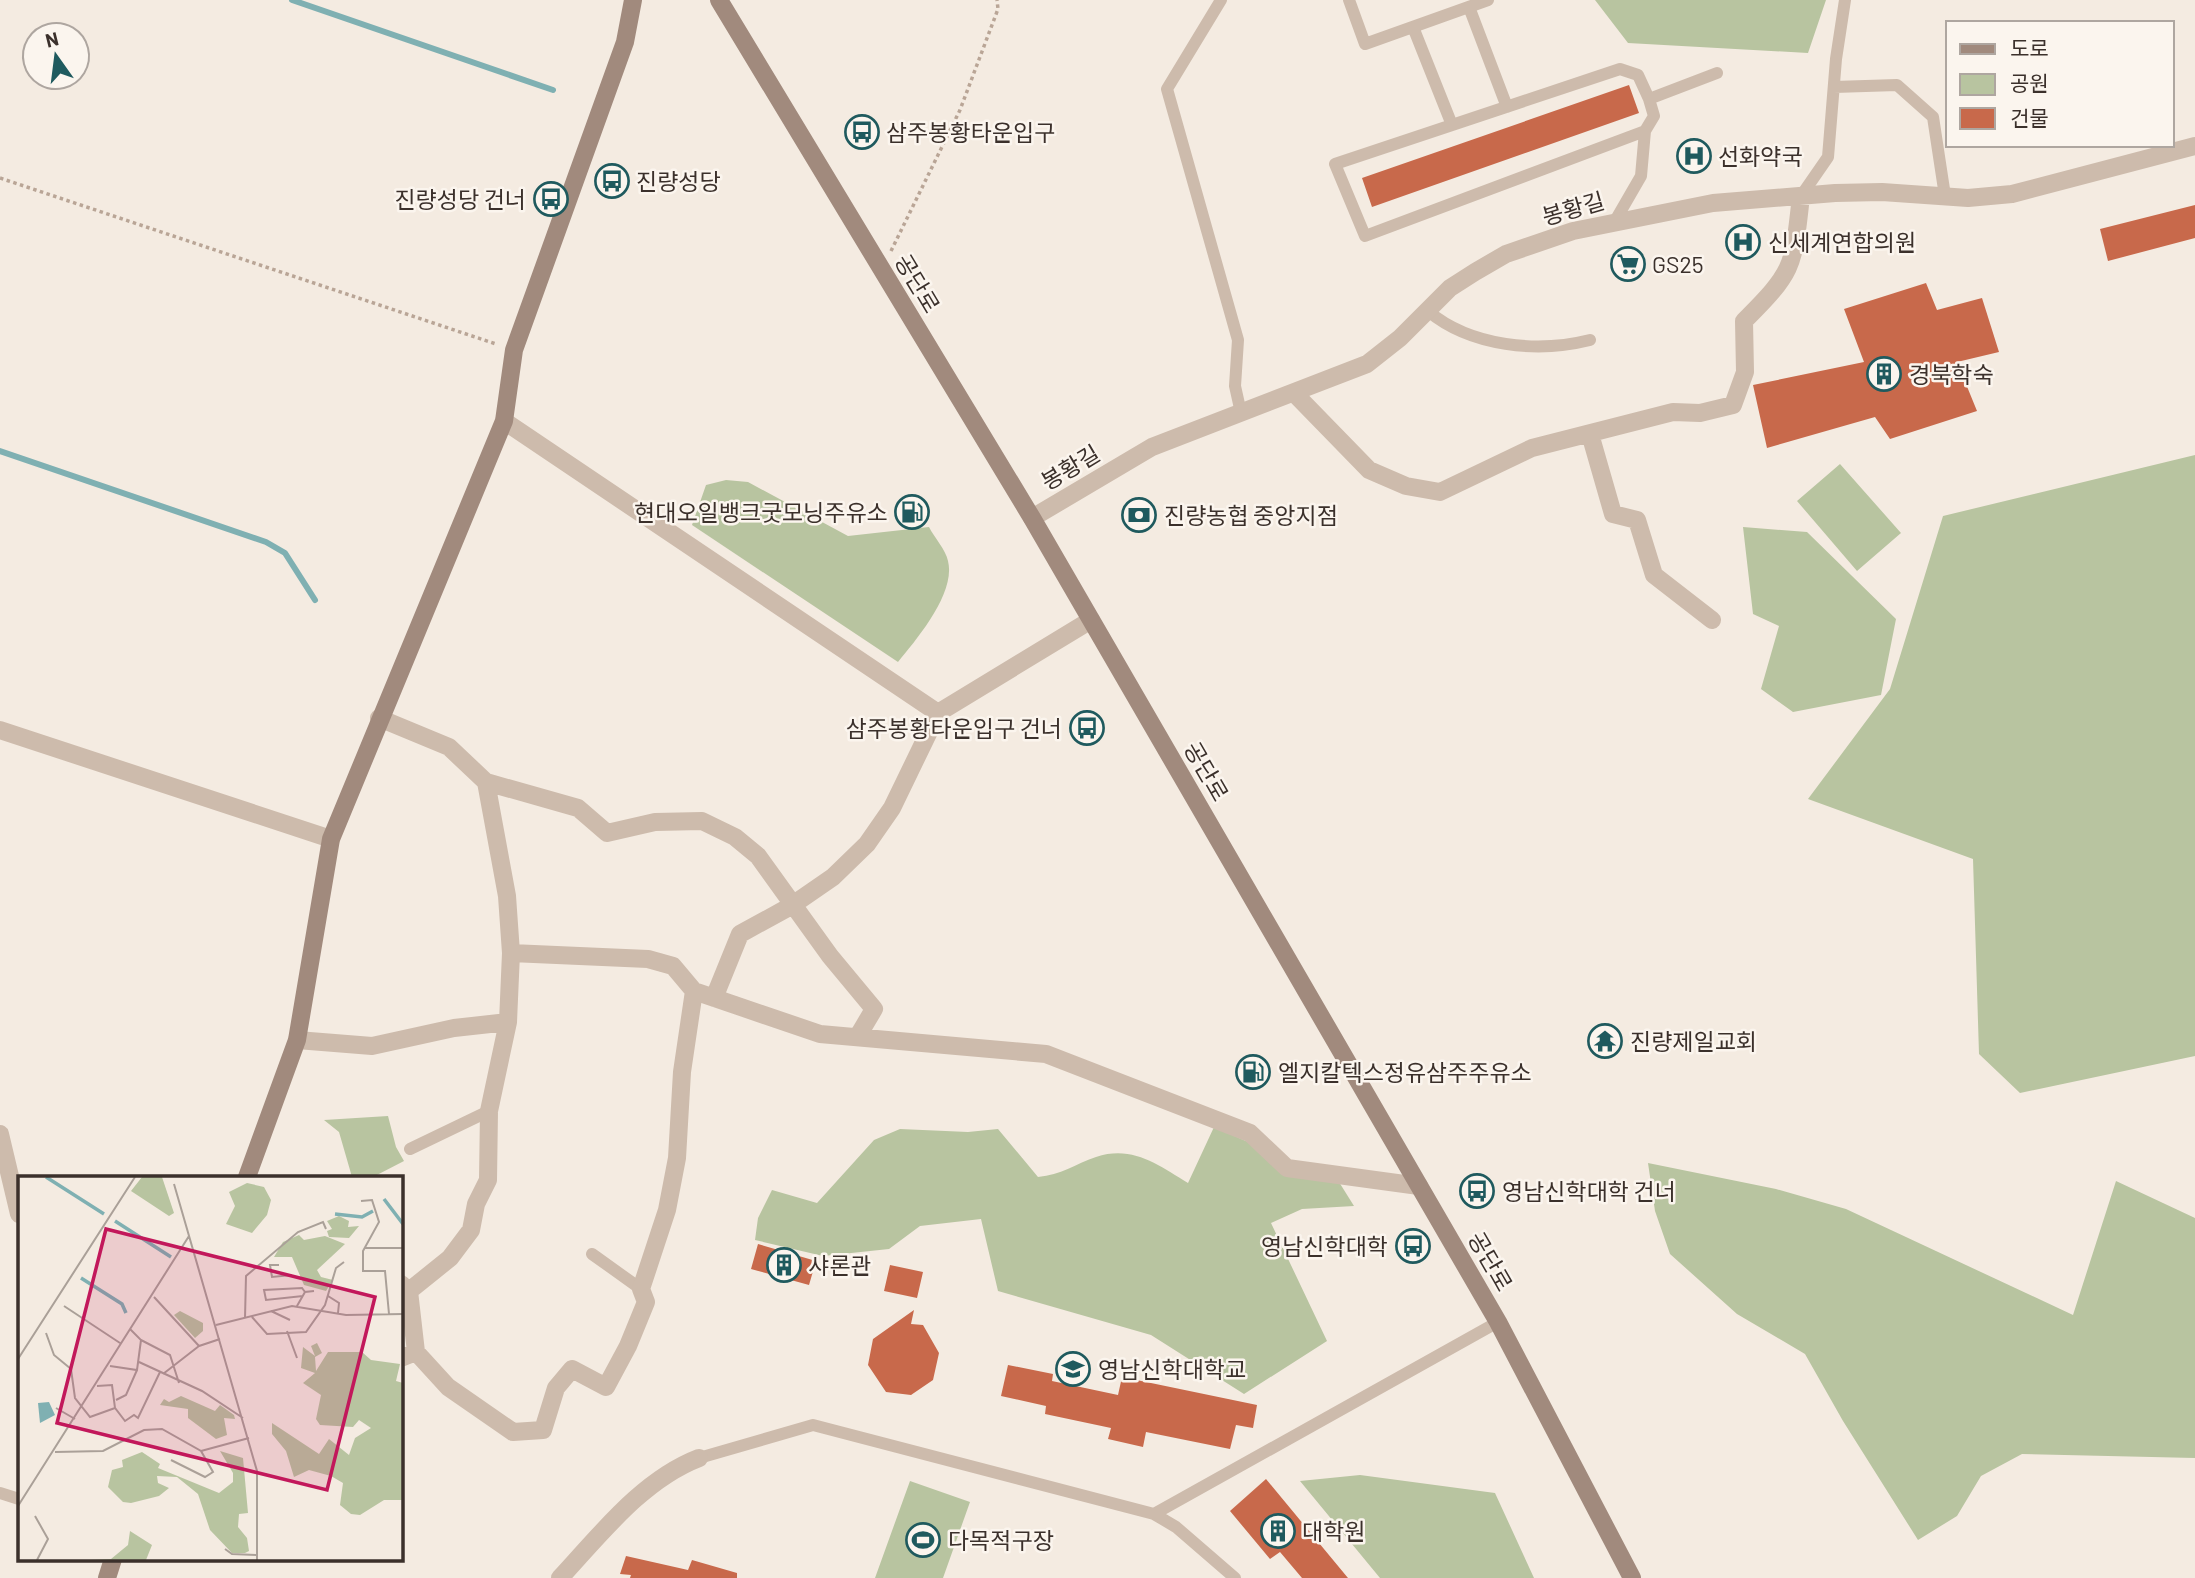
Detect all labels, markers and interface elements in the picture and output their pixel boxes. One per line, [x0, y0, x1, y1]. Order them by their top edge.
north arrow [21, 21, 91, 91]
legend [1946, 21, 2174, 147]
text: N [43, 26, 61, 52]
text: 도로 [2010, 35, 2049, 60]
text: 공원 [2010, 70, 2049, 95]
text: 건물 [2010, 105, 2049, 130]
bus stop icon: 삼주봉황타운입구 [843, 113, 881, 151]
place label: 삼주봉황타운입구 [886, 118, 1055, 146]
hospital icon: 선화약국 [1675, 137, 1713, 175]
place label: 선화약국 [1718, 142, 1803, 170]
bus stop icon: 진량성당 [593, 162, 631, 200]
place label: 진량성당 [636, 167, 721, 195]
bus stop icon: 진량성당 건너 [532, 180, 570, 218]
place label: 진량성당 건너 [394, 185, 526, 213]
street label: 봉황길 [1539, 186, 1607, 230]
hospital icon: 신세계연합의원 [1724, 223, 1762, 261]
place label: 신세계연합의원 [1768, 228, 1916, 256]
supermarket icon: GS25 [1609, 245, 1647, 283]
street label: 공단로 [890, 249, 946, 317]
place label: GS25 [1652, 250, 1704, 278]
building icon: 경북학숙 [1865, 355, 1903, 393]
place label: 경북학숙 [1909, 360, 1994, 388]
street label: 봉황길 [1036, 439, 1104, 495]
fuel station icon: 현대오일뱅크굿모닝주유소 [893, 493, 931, 531]
bank icon: 진량농협 중앙지점 [1120, 496, 1158, 534]
place label: 현대오일뱅크굿모닝주유소 [634, 498, 888, 526]
place label: 진량농협 중앙지점 [1164, 501, 1338, 529]
bus stop icon: 삼주봉황타운입구 건너 [1068, 709, 1106, 747]
place label: 삼주봉황타운입구 건너 [846, 714, 1062, 742]
street label: 공단로 [1179, 737, 1235, 805]
temple icon: 진량제일교회 [1586, 1022, 1624, 1060]
place label: 진량제일교회 [1630, 1027, 1757, 1055]
fuel station icon: 엘지칼텍스정유삼주주유소 [1234, 1053, 1272, 1091]
place label: 엘지칼텍스정유삼주주유소 [1278, 1058, 1532, 1086]
bus stop icon: 영남신학대학 건너 [1458, 1172, 1496, 1210]
inset map [18, 1176, 402, 1560]
place label: 영남신학대학 건너 [1502, 1177, 1676, 1205]
bus stop icon: 영남신학대학 [1394, 1227, 1432, 1265]
street label: 공단로 [1463, 1227, 1519, 1295]
place label: 영남신학대학 [1261, 1232, 1388, 1260]
building icon: 샤론관 [765, 1246, 803, 1284]
place label: 샤론관 [808, 1251, 871, 1279]
school or university icon: 영남신학대학교 [1054, 1350, 1092, 1388]
place label: 영남신학대학교 [1098, 1355, 1246, 1383]
building icon: 대학원 [1259, 1512, 1297, 1550]
place label: 대학원 [1302, 1517, 1365, 1545]
sports icon: 다목적구장 [904, 1521, 942, 1559]
place label: 다목적구장 [948, 1526, 1054, 1554]

